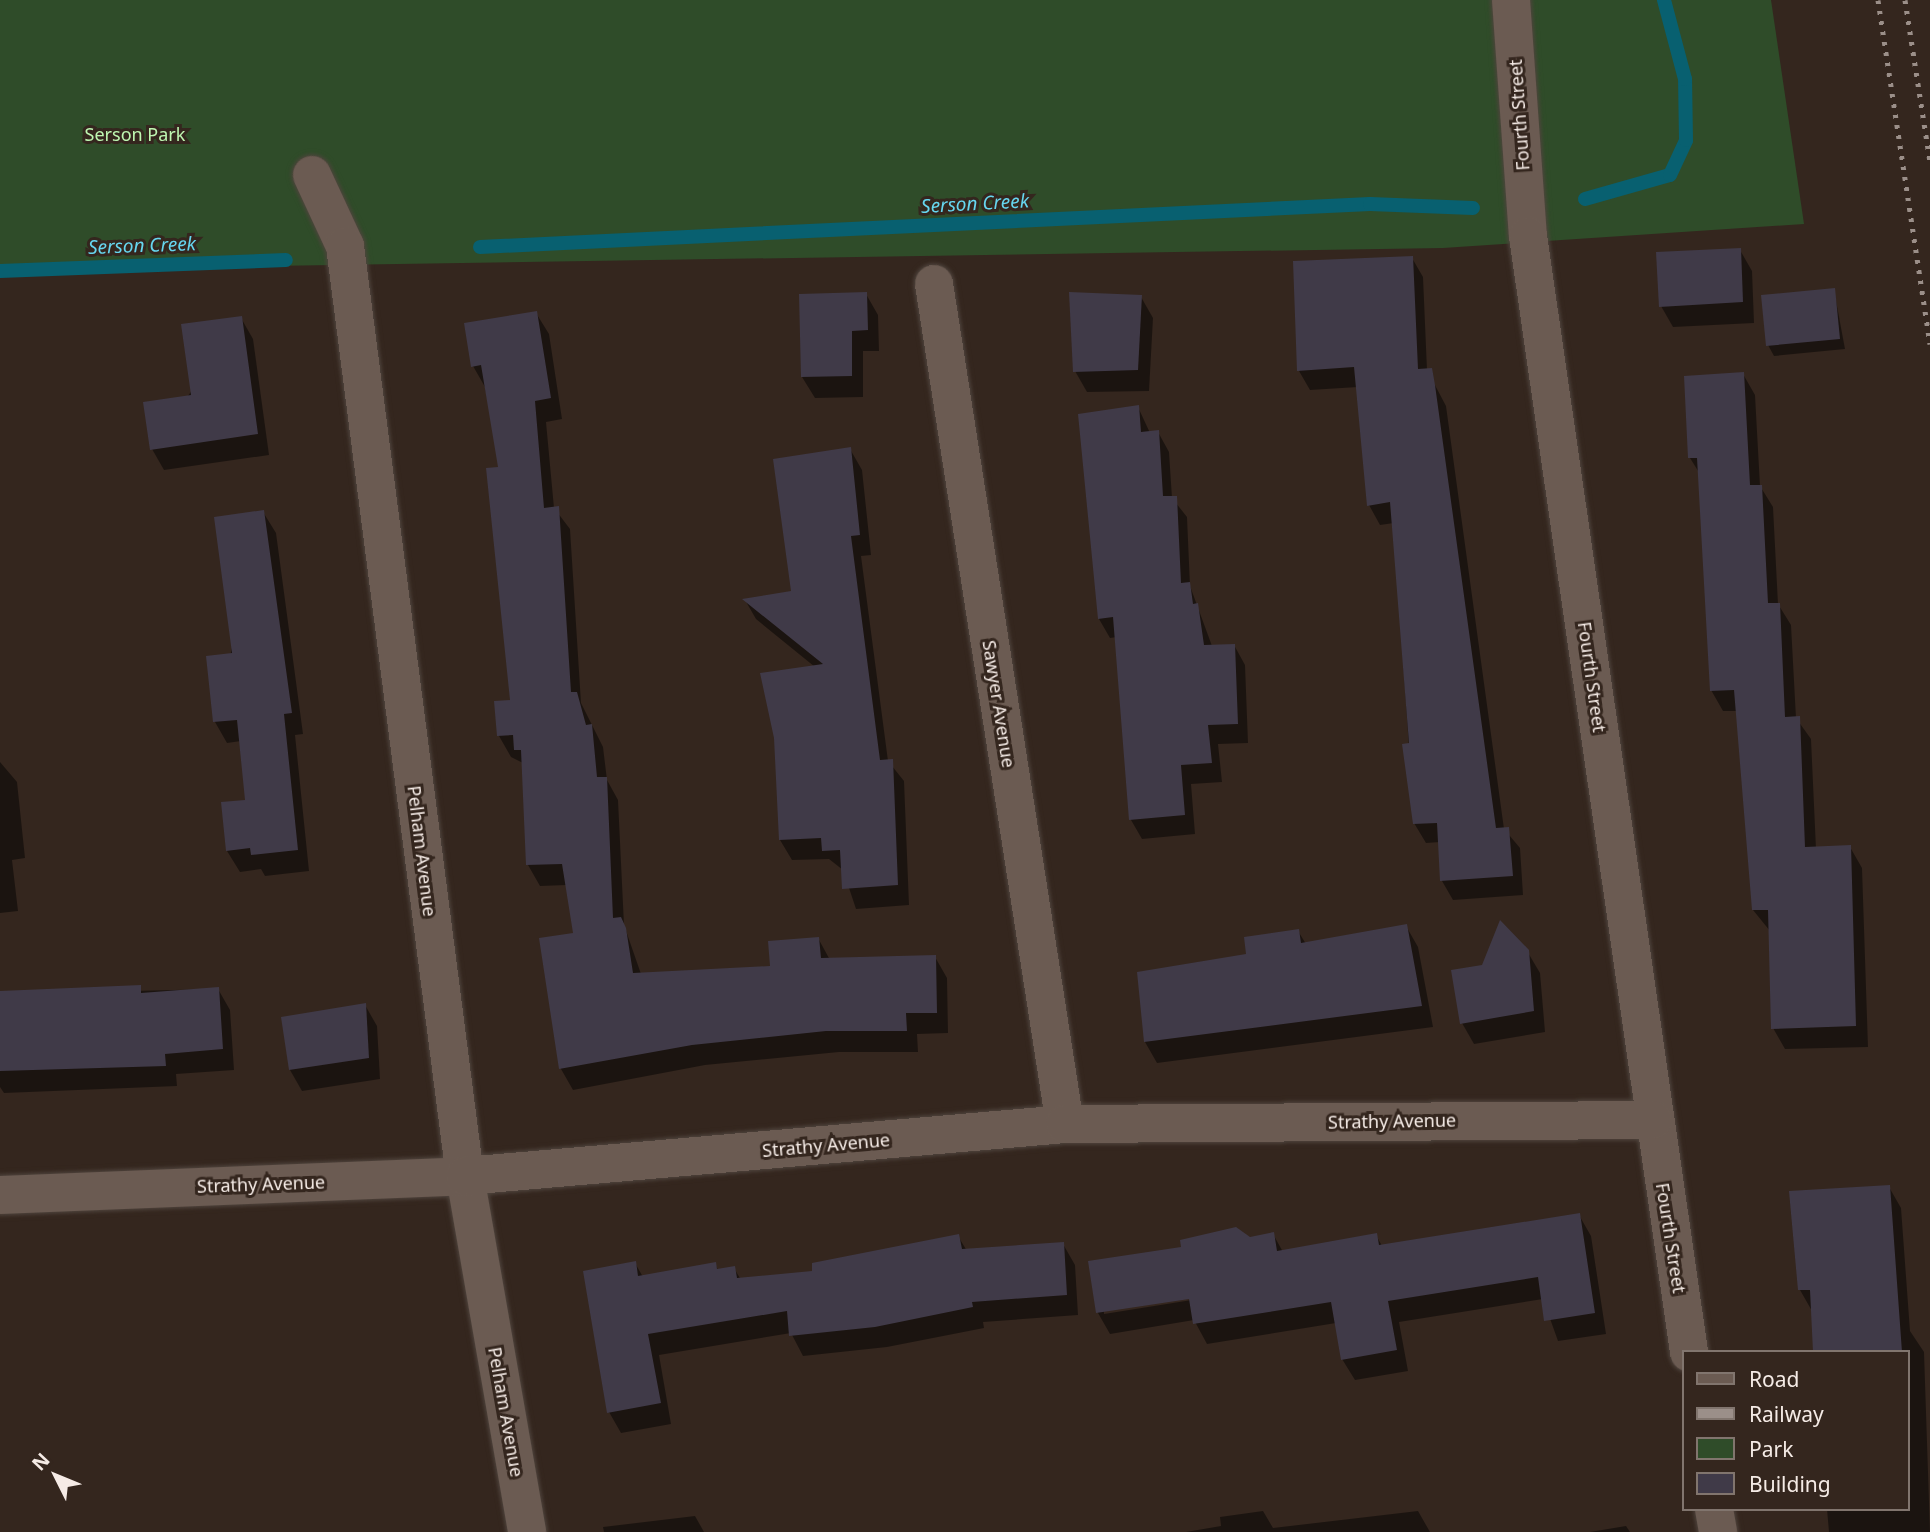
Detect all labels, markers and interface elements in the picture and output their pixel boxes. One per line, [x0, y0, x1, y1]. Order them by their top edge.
street label: Fourth Street [1504, 59, 1534, 171]
park label: Serson Park [85, 123, 185, 145]
water label: Serson Creek [920, 190, 1030, 218]
water label: Serson Creek [88, 233, 196, 259]
street label: Fourth Street [1574, 620, 1610, 734]
street label: Sawyer Avenue [978, 639, 1020, 769]
street label: Pelham Avenue [403, 784, 441, 918]
street label: Strathy Avenue [1328, 1109, 1456, 1133]
street label: Strathy Avenue [761, 1129, 891, 1161]
street label: Strathy Avenue [197, 1171, 325, 1197]
street label: Fourth Street [1652, 1181, 1690, 1295]
street label: Pelham Avenue [484, 1345, 528, 1479]
legend [1682, 1350, 1909, 1511]
text: Road [1749, 1365, 1799, 1393]
text: Railway [1749, 1400, 1824, 1428]
text: Park [1749, 1435, 1793, 1463]
north arrow [21, 1441, 91, 1511]
text: N [26, 1447, 55, 1476]
text: Building [1749, 1470, 1831, 1498]

